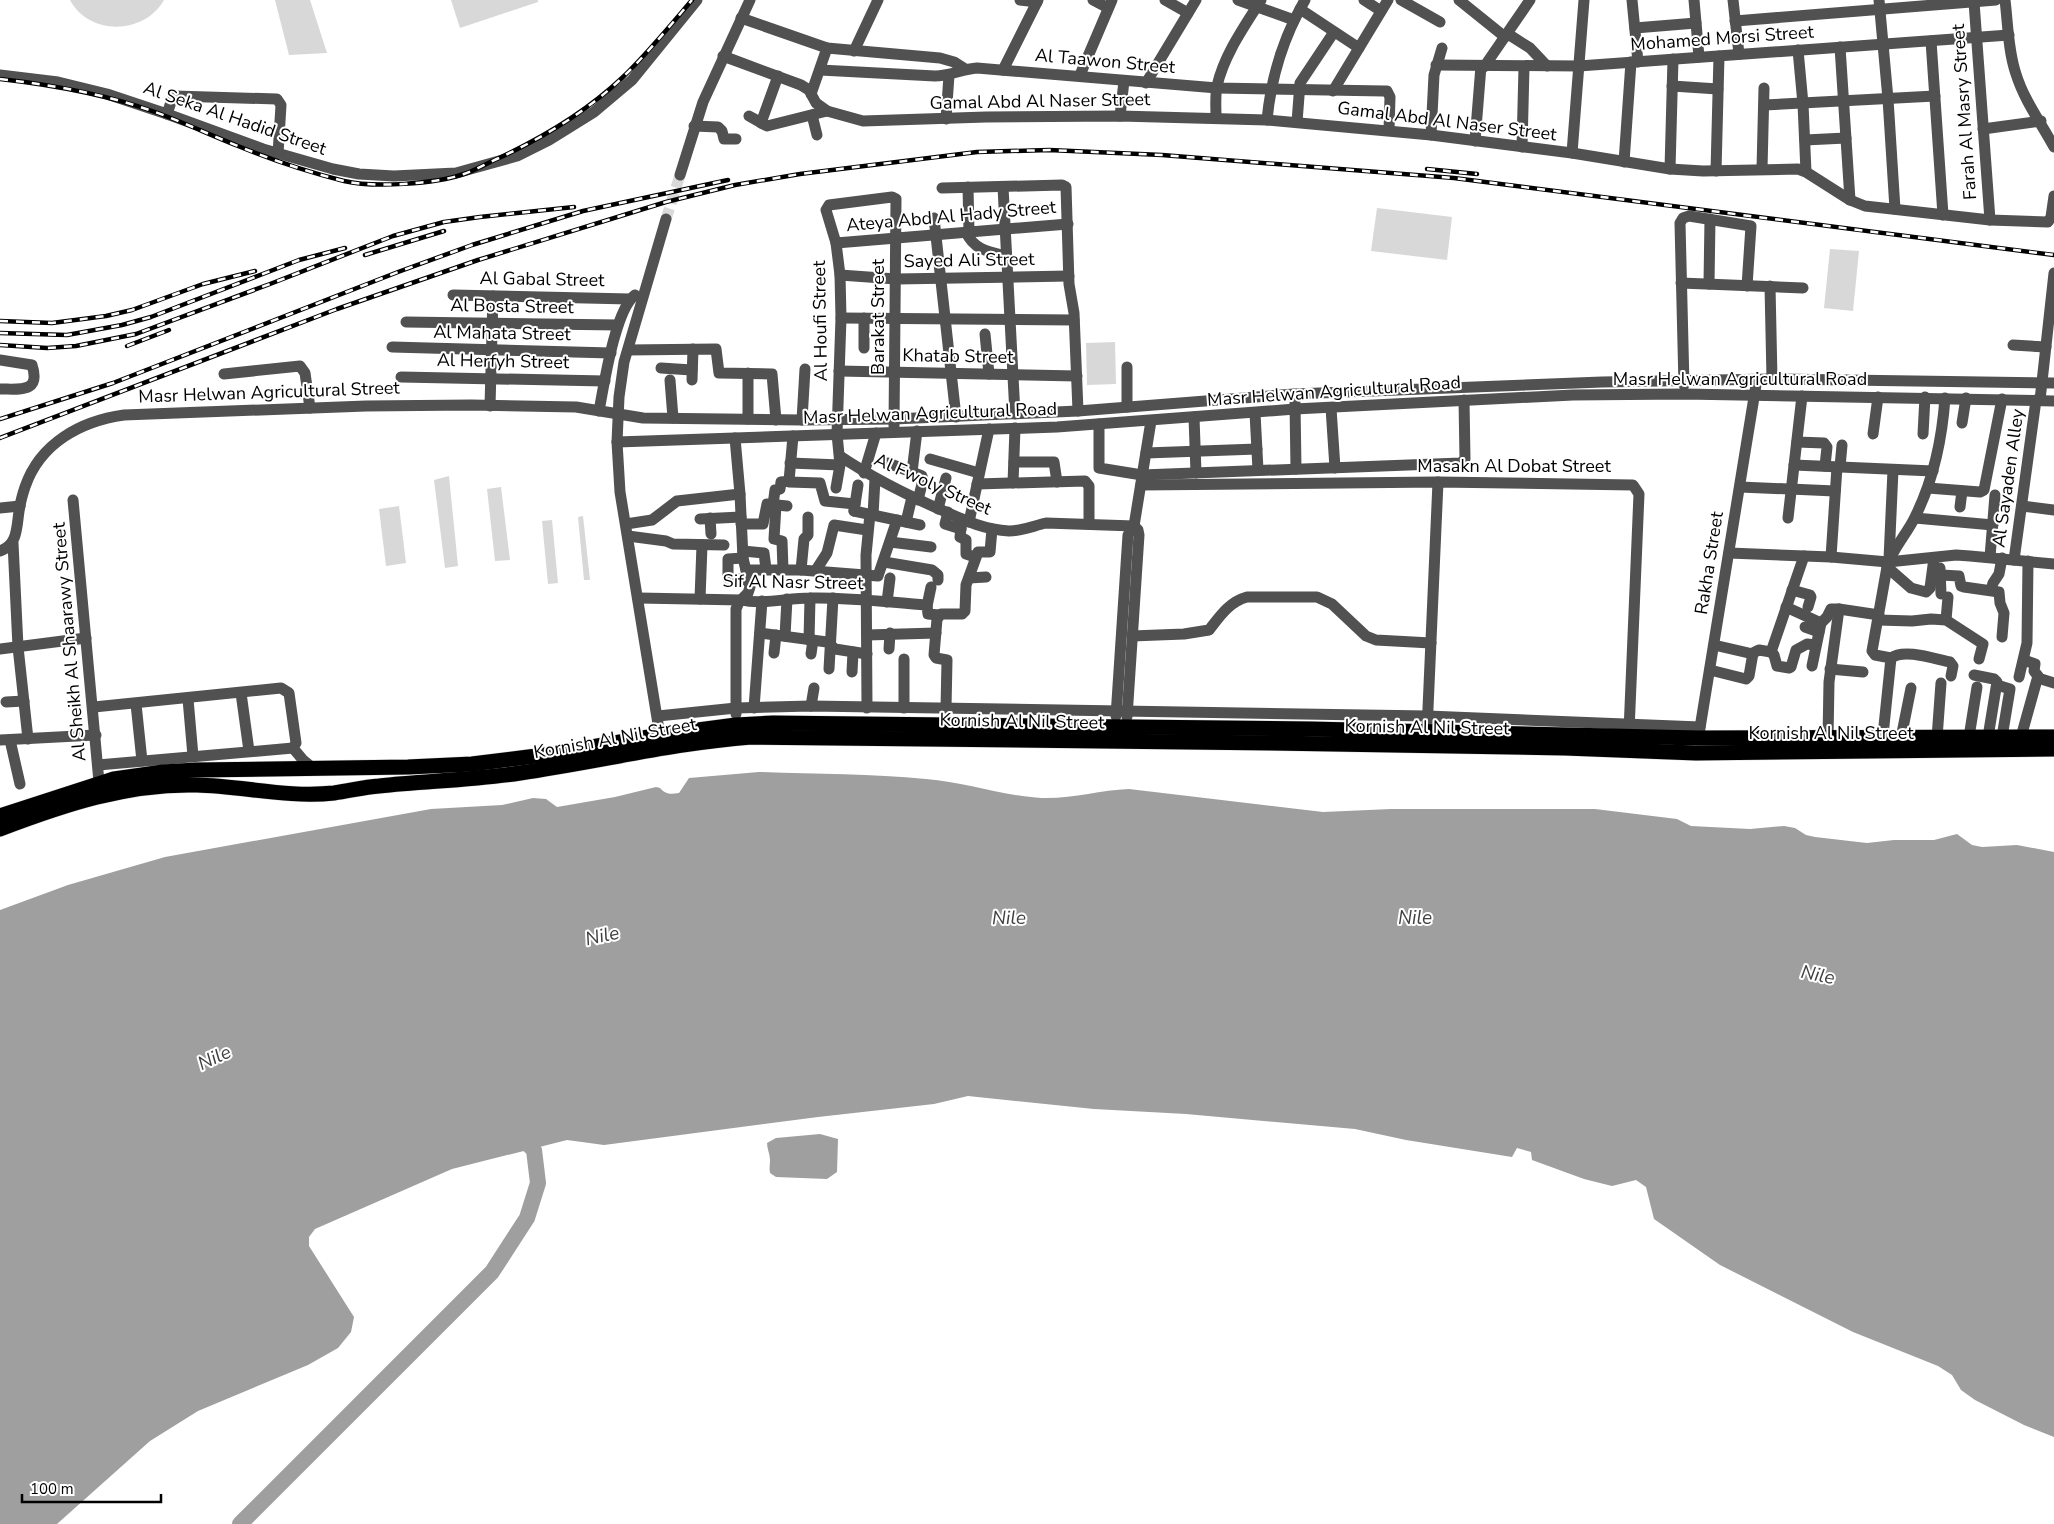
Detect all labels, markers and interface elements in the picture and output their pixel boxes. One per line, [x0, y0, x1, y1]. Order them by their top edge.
street label: Mohamed Morsi Street [1630, 20, 1815, 56]
street label: Farah Al Masry Street [1946, 22, 1982, 201]
street label: Al Taawon Street [1034, 43, 1177, 79]
street label: Al Seka Al Hadid Street [140, 75, 330, 161]
street label: Gamal Abd Al Naser Street [930, 87, 1151, 115]
street label: Gamal Abd Al Naser Street [1336, 96, 1559, 146]
street label: Ateya Abd Al Hady Street [845, 195, 1058, 237]
street label: Sayed Ali Street [903, 247, 1035, 273]
street label: Barakat Street [866, 258, 890, 375]
street label: Al Houfi Street [807, 260, 833, 382]
street label: Al Gabal Street [479, 266, 605, 292]
street label: Al Bosta Street [450, 293, 575, 319]
street label: Al Mahata Street [433, 320, 572, 346]
street label: Khatab Street [902, 343, 1014, 369]
street label: Al Herfyh Street [437, 348, 570, 374]
street label: Masr Helwan Agricultural Road [1613, 367, 1867, 391]
street label: Masr Helwan Agricultural Road [1206, 370, 1462, 412]
street label: Masr Helwan Agricultural Street [138, 375, 401, 409]
street label: Masr Helwan Agricultural Road [802, 397, 1058, 429]
street label: Al Sayaden Alley [1986, 407, 2030, 549]
street label: Al Fwoly Street [871, 447, 996, 521]
street label: Masakn Al Dobat Street [1417, 454, 1611, 478]
street label: Rakha Street [1689, 509, 1729, 616]
street label: Al Sheikh Al Shaarawy Street [47, 521, 91, 762]
street label: Sif Al Nasr Street [722, 569, 864, 595]
street label: Kornish Al Nil Street [939, 708, 1105, 734]
street label: Kornish Al Nil Street [532, 712, 699, 764]
street label: Kornish Al Nil Street [1344, 714, 1510, 740]
street label: Kornish Al Nil Street [1748, 721, 1914, 745]
water label: Nile [992, 905, 1026, 931]
water label: Nile [1398, 905, 1432, 931]
water label: Nile [583, 920, 622, 952]
water label: Nile [1799, 959, 1837, 991]
water label: Nile [193, 1039, 235, 1077]
scale bar [22, 1472, 161, 1504]
text: 100 m [30, 1479, 74, 1499]

